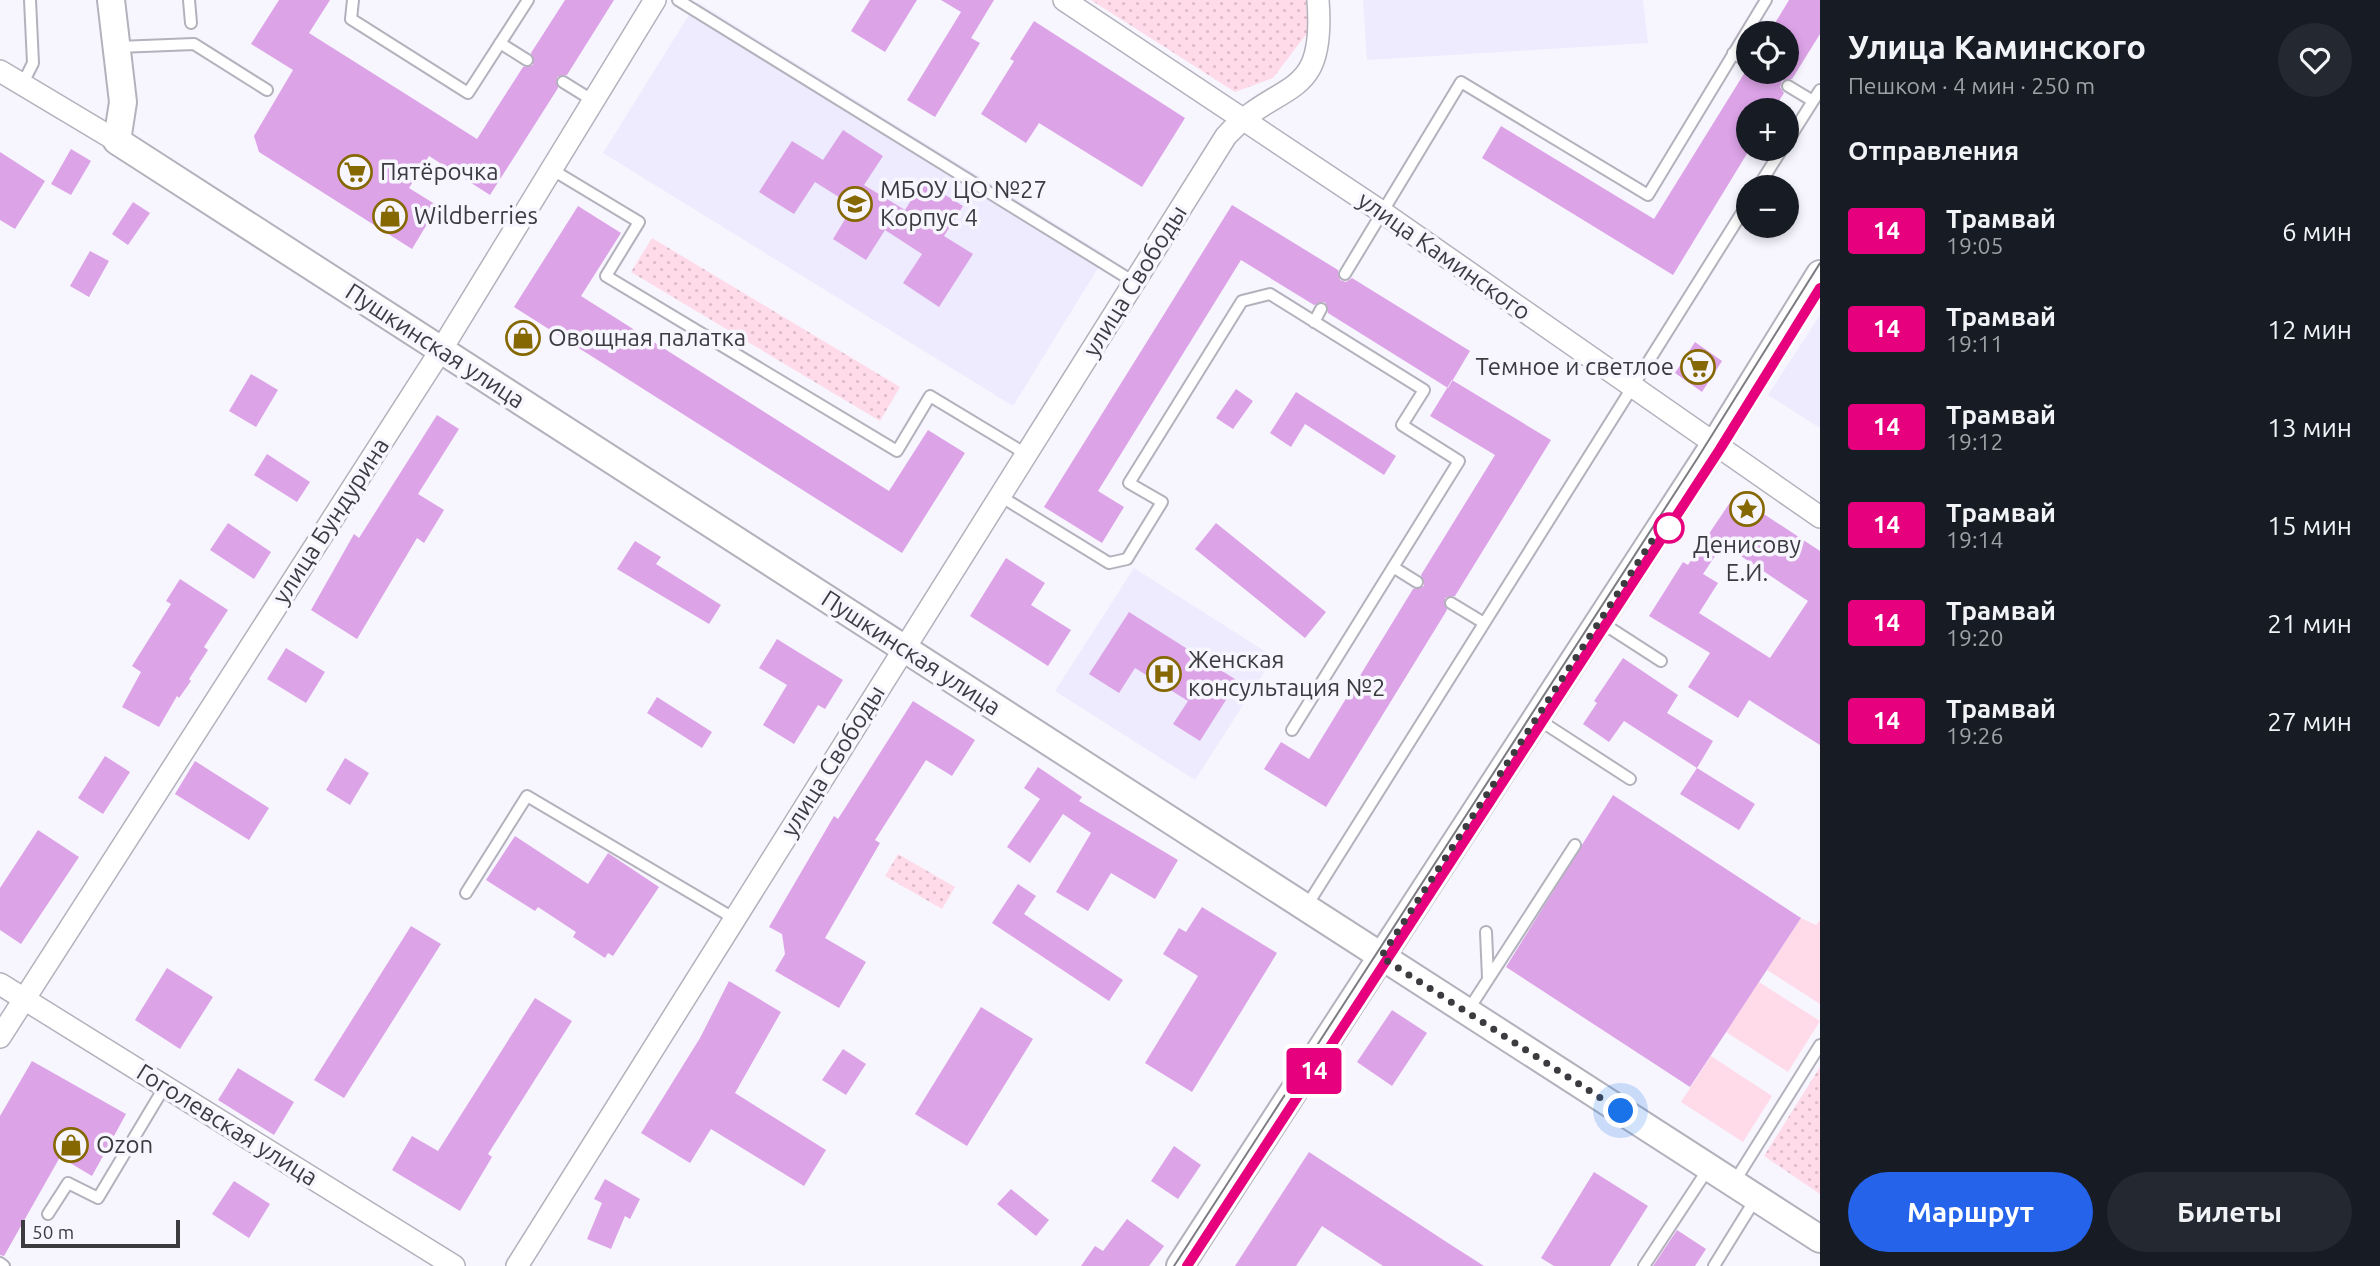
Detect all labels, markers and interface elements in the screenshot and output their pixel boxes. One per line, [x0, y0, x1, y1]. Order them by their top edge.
map controls [1736, 21, 1799, 238]
button: locate [1736, 21, 1799, 84]
button: heart [2278, 23, 2352, 97]
text: Улица Каминского [1848, 28, 2146, 65]
text: Пешком · 4 мин · 250 m [1848, 73, 2095, 98]
button: + [1736, 98, 1799, 161]
text: Отправления [1848, 136, 2019, 165]
supermarket icon: Пятёрочка [336, 153, 374, 191]
place label: Пятёрочка [380, 158, 499, 185]
button: − [1736, 175, 1799, 238]
place label: МБОУ ЦО №27 Корпус 4 [880, 176, 1047, 231]
school or university icon: МБОУ ЦО №27 Корпус 4 [836, 185, 874, 223]
street label: улица Каминского [1353, 186, 1536, 325]
shop icon: Wildberries [371, 197, 409, 235]
street label: улица Свободы [1077, 200, 1192, 361]
place label: Wildberries [414, 202, 538, 229]
text: Трамвай [1946, 204, 2056, 233]
text: 14 [1873, 217, 1900, 244]
text: 6 мин [2282, 217, 2352, 246]
text: 19:05 [1946, 233, 2004, 258]
street label: Пушкинская улица [341, 278, 530, 414]
text: Трамвай [1946, 302, 2056, 331]
text: 14 [1873, 315, 1900, 342]
text: 12 мин [2267, 315, 2352, 344]
shop icon: Овощная палатка [504, 319, 542, 357]
place label: Овощная палатка [548, 324, 746, 351]
text: 19:11 [1946, 331, 2004, 356]
supermarket icon: Темное и светлое [1679, 348, 1717, 386]
place label: Темное и светлое [1475, 353, 1674, 380]
text: Трамвай [1946, 400, 2056, 429]
text: 14 [1873, 413, 1900, 440]
text: 13 мин [2267, 413, 2352, 442]
text: 19:12 [1946, 429, 2004, 454]
street label: улица Бундурина [267, 433, 394, 609]
place icon: Денисову Е.И. [1728, 490, 1766, 528]
text: Трамвай [1946, 498, 2056, 527]
text: 14 [1873, 511, 1900, 538]
text: 15 мин [2267, 511, 2352, 540]
unlabelled marker [1654, 513, 1684, 543]
text: 19:14 [1946, 527, 2004, 552]
place label: Денисову Е.И. [1693, 531, 1801, 586]
street label: Пушкинская улица [817, 585, 1006, 721]
text: Трамвай [1946, 596, 2056, 625]
text: 14 [1873, 609, 1900, 636]
text: 21 мин [2267, 609, 2352, 638]
text: 19:20 [1946, 625, 2004, 650]
place label: Женская консультация №2 [1188, 646, 1386, 701]
hospital icon: Женская консультация №2 [1145, 655, 1183, 693]
street label: улица Свободы [775, 680, 890, 841]
text: Трамвай [1946, 694, 2056, 723]
text: 14 [1873, 707, 1900, 734]
text: 27 мин [2267, 707, 2352, 736]
text: 19:26 [1946, 723, 2004, 748]
line badge: 14 [1282, 1048, 1346, 1094]
text: 14 [1300, 1057, 1328, 1084]
street label: Гоголевская улица [132, 1058, 323, 1191]
your location [1603, 1093, 1638, 1128]
shop icon: Ozon [52, 1126, 90, 1164]
place label: Ozon [96, 1131, 153, 1158]
button: Маршрут [1848, 1172, 2093, 1252]
button: Билеты [2107, 1172, 2352, 1252]
scale bar [21, 1217, 180, 1249]
text: 50 m [32, 1221, 74, 1243]

